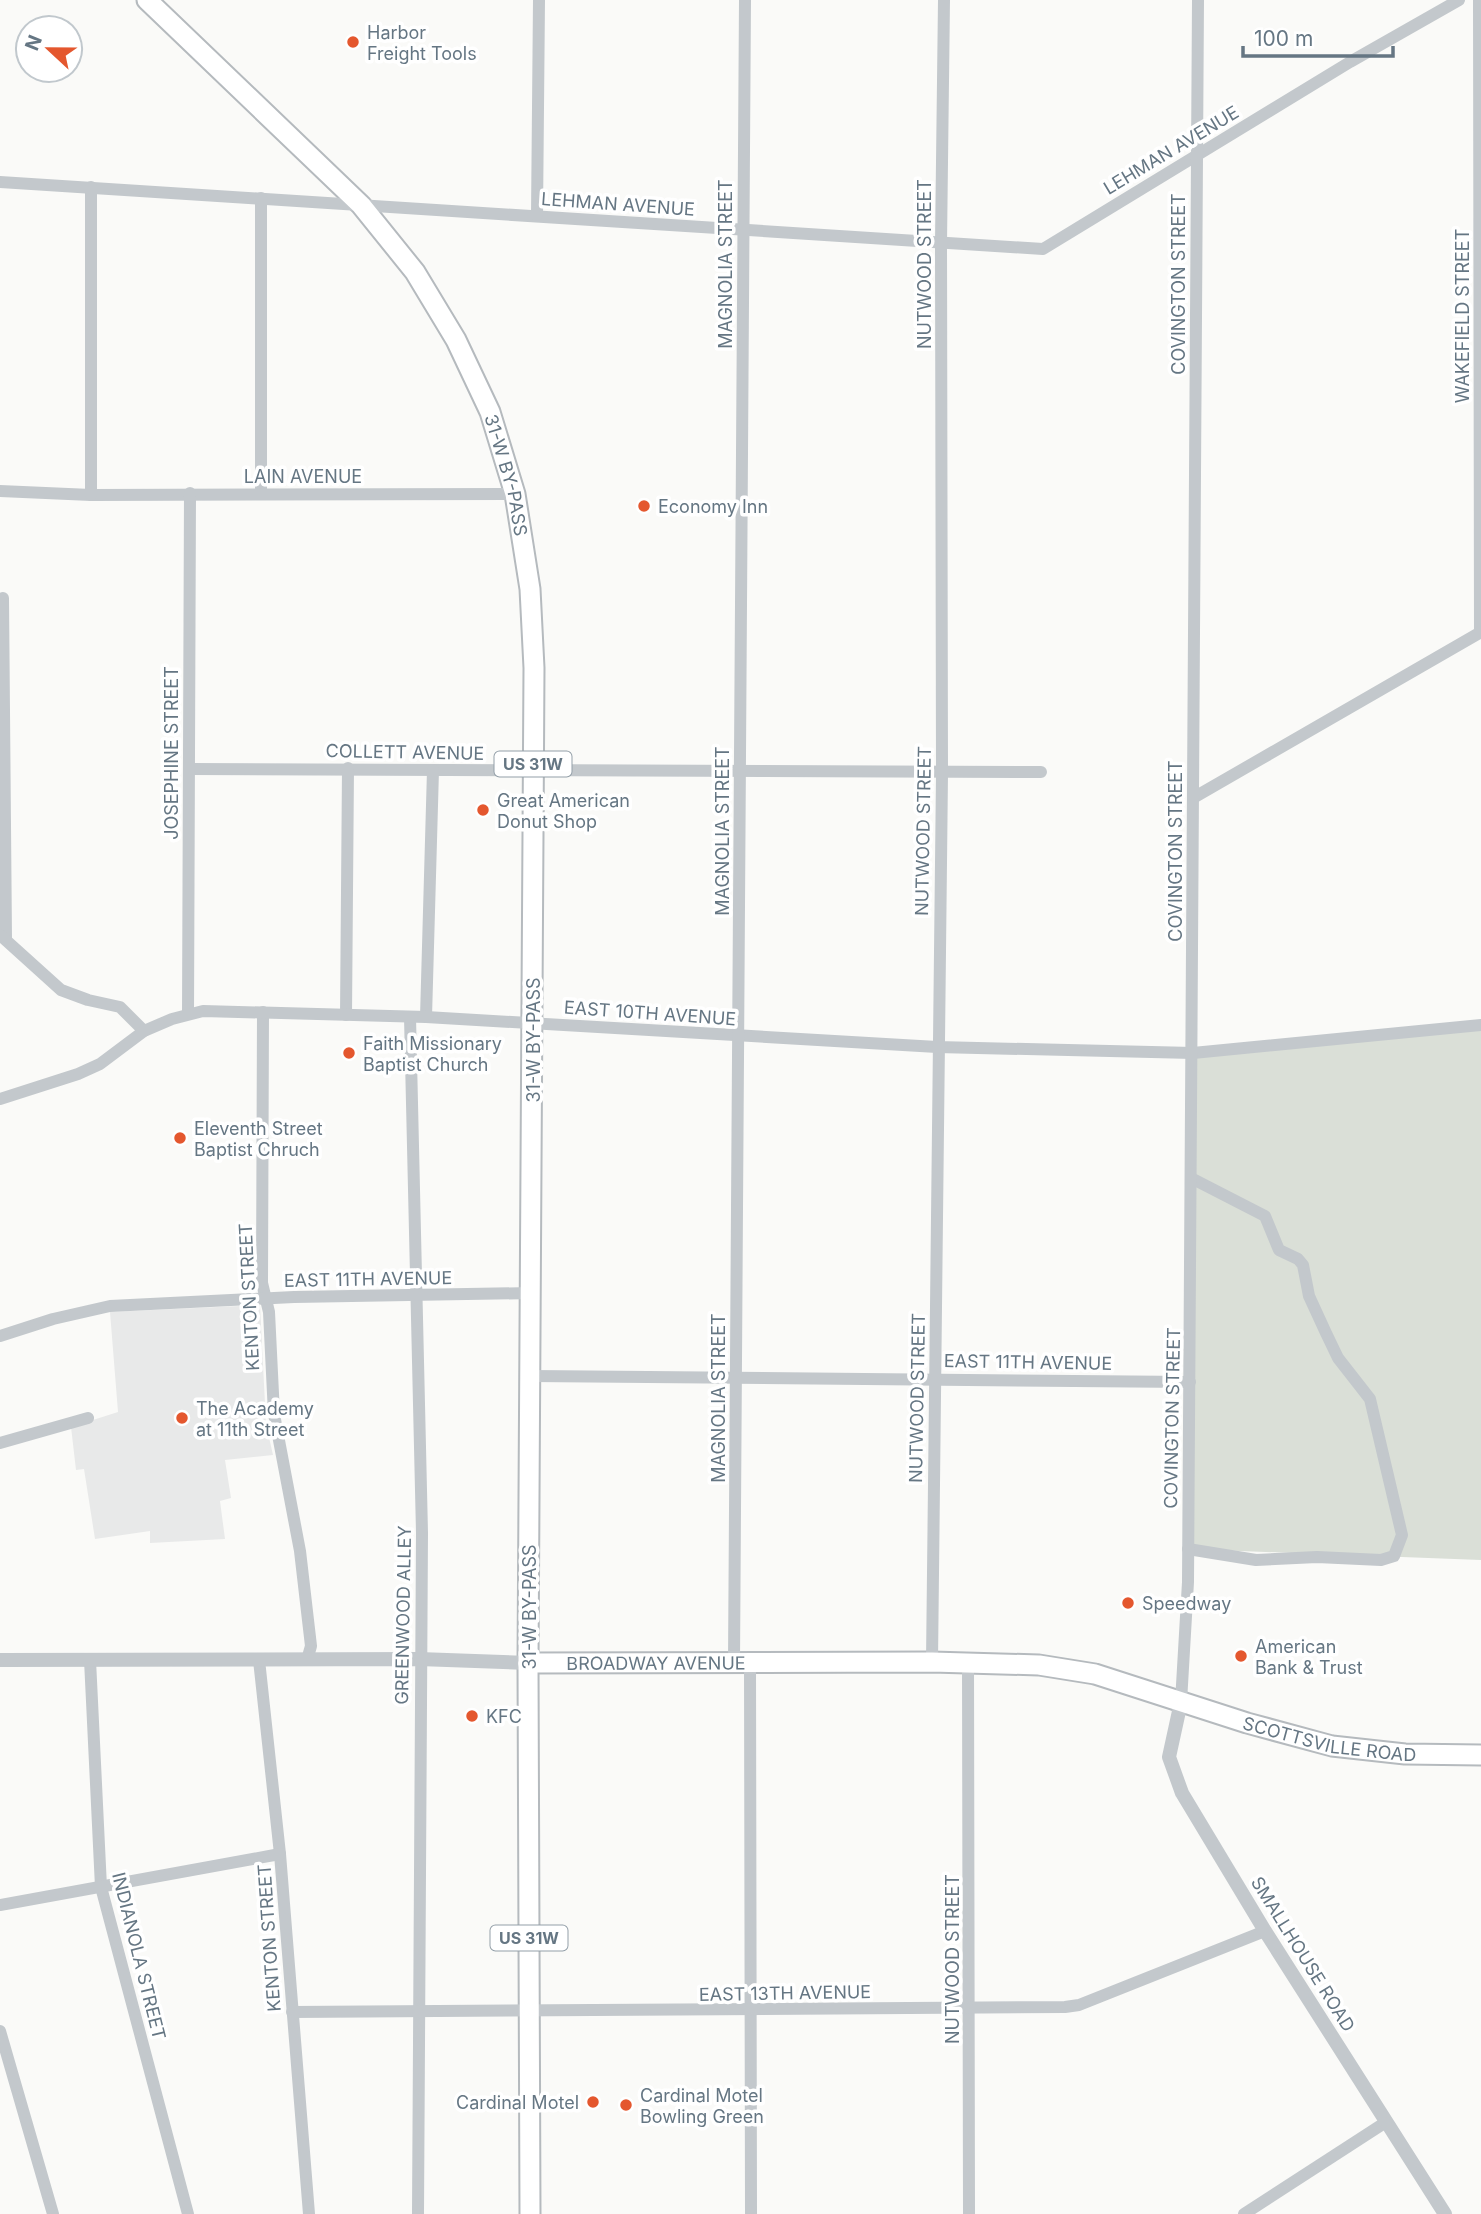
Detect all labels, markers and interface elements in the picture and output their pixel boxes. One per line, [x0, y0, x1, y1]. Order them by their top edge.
north arrow [14, 14, 84, 84]
scale bar [1243, 14, 1394, 58]
place label: Harbor Freight Tools [367, 22, 477, 64]
text: 100 m [1254, 26, 1313, 51]
text: N [20, 32, 47, 54]
marker: Harbor Freight Tools [345, 34, 361, 50]
street label: LEHMAN AVENUE [1100, 101, 1242, 199]
street label: MAGNOLIA STREET [715, 179, 736, 349]
street label: NUTWOOD STREET [914, 179, 935, 349]
street label: LEHMAN AVENUE [541, 188, 695, 220]
street label: COVINGTON STREET [1168, 193, 1189, 375]
street label: WAKEFIELD STREET [1452, 229, 1473, 403]
street label: 31-W BY-PASS [481, 412, 532, 538]
street label: LAIN AVENUE [244, 466, 362, 487]
place label: Economy Inn [658, 496, 768, 517]
marker: Economy Inn [636, 498, 652, 514]
street label: JOSEPHINE STREET [161, 666, 182, 840]
street label: COLLETT AVENUE [326, 740, 484, 764]
street label: MAGNOLIA STREET [712, 746, 733, 916]
street label: NUTWOOD STREET [911, 746, 935, 916]
road number: US 31W [494, 751, 572, 776]
street label: COVINGTON STREET [1165, 760, 1186, 942]
place label: Great American Donut Shop [497, 790, 630, 832]
marker: Great American Donut Shop [475, 802, 491, 818]
street label: 31-W BY-PASS [523, 977, 544, 1103]
street label: EAST 10TH AVENUE [563, 997, 737, 1029]
place label: Faith Missionary Baptist Church [363, 1033, 502, 1075]
marker: Faith Missionary Baptist Church [341, 1045, 357, 1061]
place label: Eleventh Street Baptist Chruch [194, 1118, 323, 1160]
marker: Eleventh Street Baptist Chruch [172, 1130, 188, 1146]
street label: KENTON STREET [235, 1223, 263, 1371]
street label: EAST 11TH AVENUE [284, 1267, 452, 1291]
street label: MAGNOLIA STREET [708, 1313, 729, 1483]
street label: NUTWOOD STREET [905, 1313, 929, 1483]
street label: COVINGTON STREET [1160, 1327, 1184, 1509]
street label: EAST 11TH AVENUE [944, 1350, 1112, 1374]
place label: The Academy at 11th Street [196, 1398, 314, 1440]
marker: The Academy at 11th Street [174, 1410, 190, 1426]
street label: GREENWOOD ALLEY [391, 1525, 415, 1705]
street label: 31-W BY-PASS [519, 1544, 540, 1670]
place label: Speedway [1142, 1593, 1231, 1614]
marker: Speedway [1120, 1595, 1136, 1611]
place label: American Bank & Trust [1255, 1636, 1363, 1678]
marker: American Bank & Trust [1233, 1648, 1249, 1664]
street label: BROADWAY AVENUE [566, 1652, 746, 1673]
place label: KFC [486, 1706, 522, 1727]
marker: KFC [464, 1708, 480, 1724]
street label: SCOTTSVILLE ROAD [1241, 1712, 1416, 1765]
street label: KENTON STREET [253, 1863, 285, 2013]
street label: INDIANOLA STREET [108, 1870, 170, 2042]
street label: SMALLHOUSE ROAD [1247, 1873, 1359, 2035]
street label: NUTWOOD STREET [942, 1874, 963, 2044]
road number: US 31W [490, 1926, 568, 1950]
street label: EAST 13TH AVENUE [699, 1981, 871, 2005]
place label: Cardinal Motel Bowling Green [640, 2085, 764, 2127]
place label: Cardinal Motel [456, 2092, 579, 2113]
marker: Cardinal Motel [585, 2094, 601, 2110]
marker: Cardinal Motel Bowling Green [618, 2097, 634, 2113]

